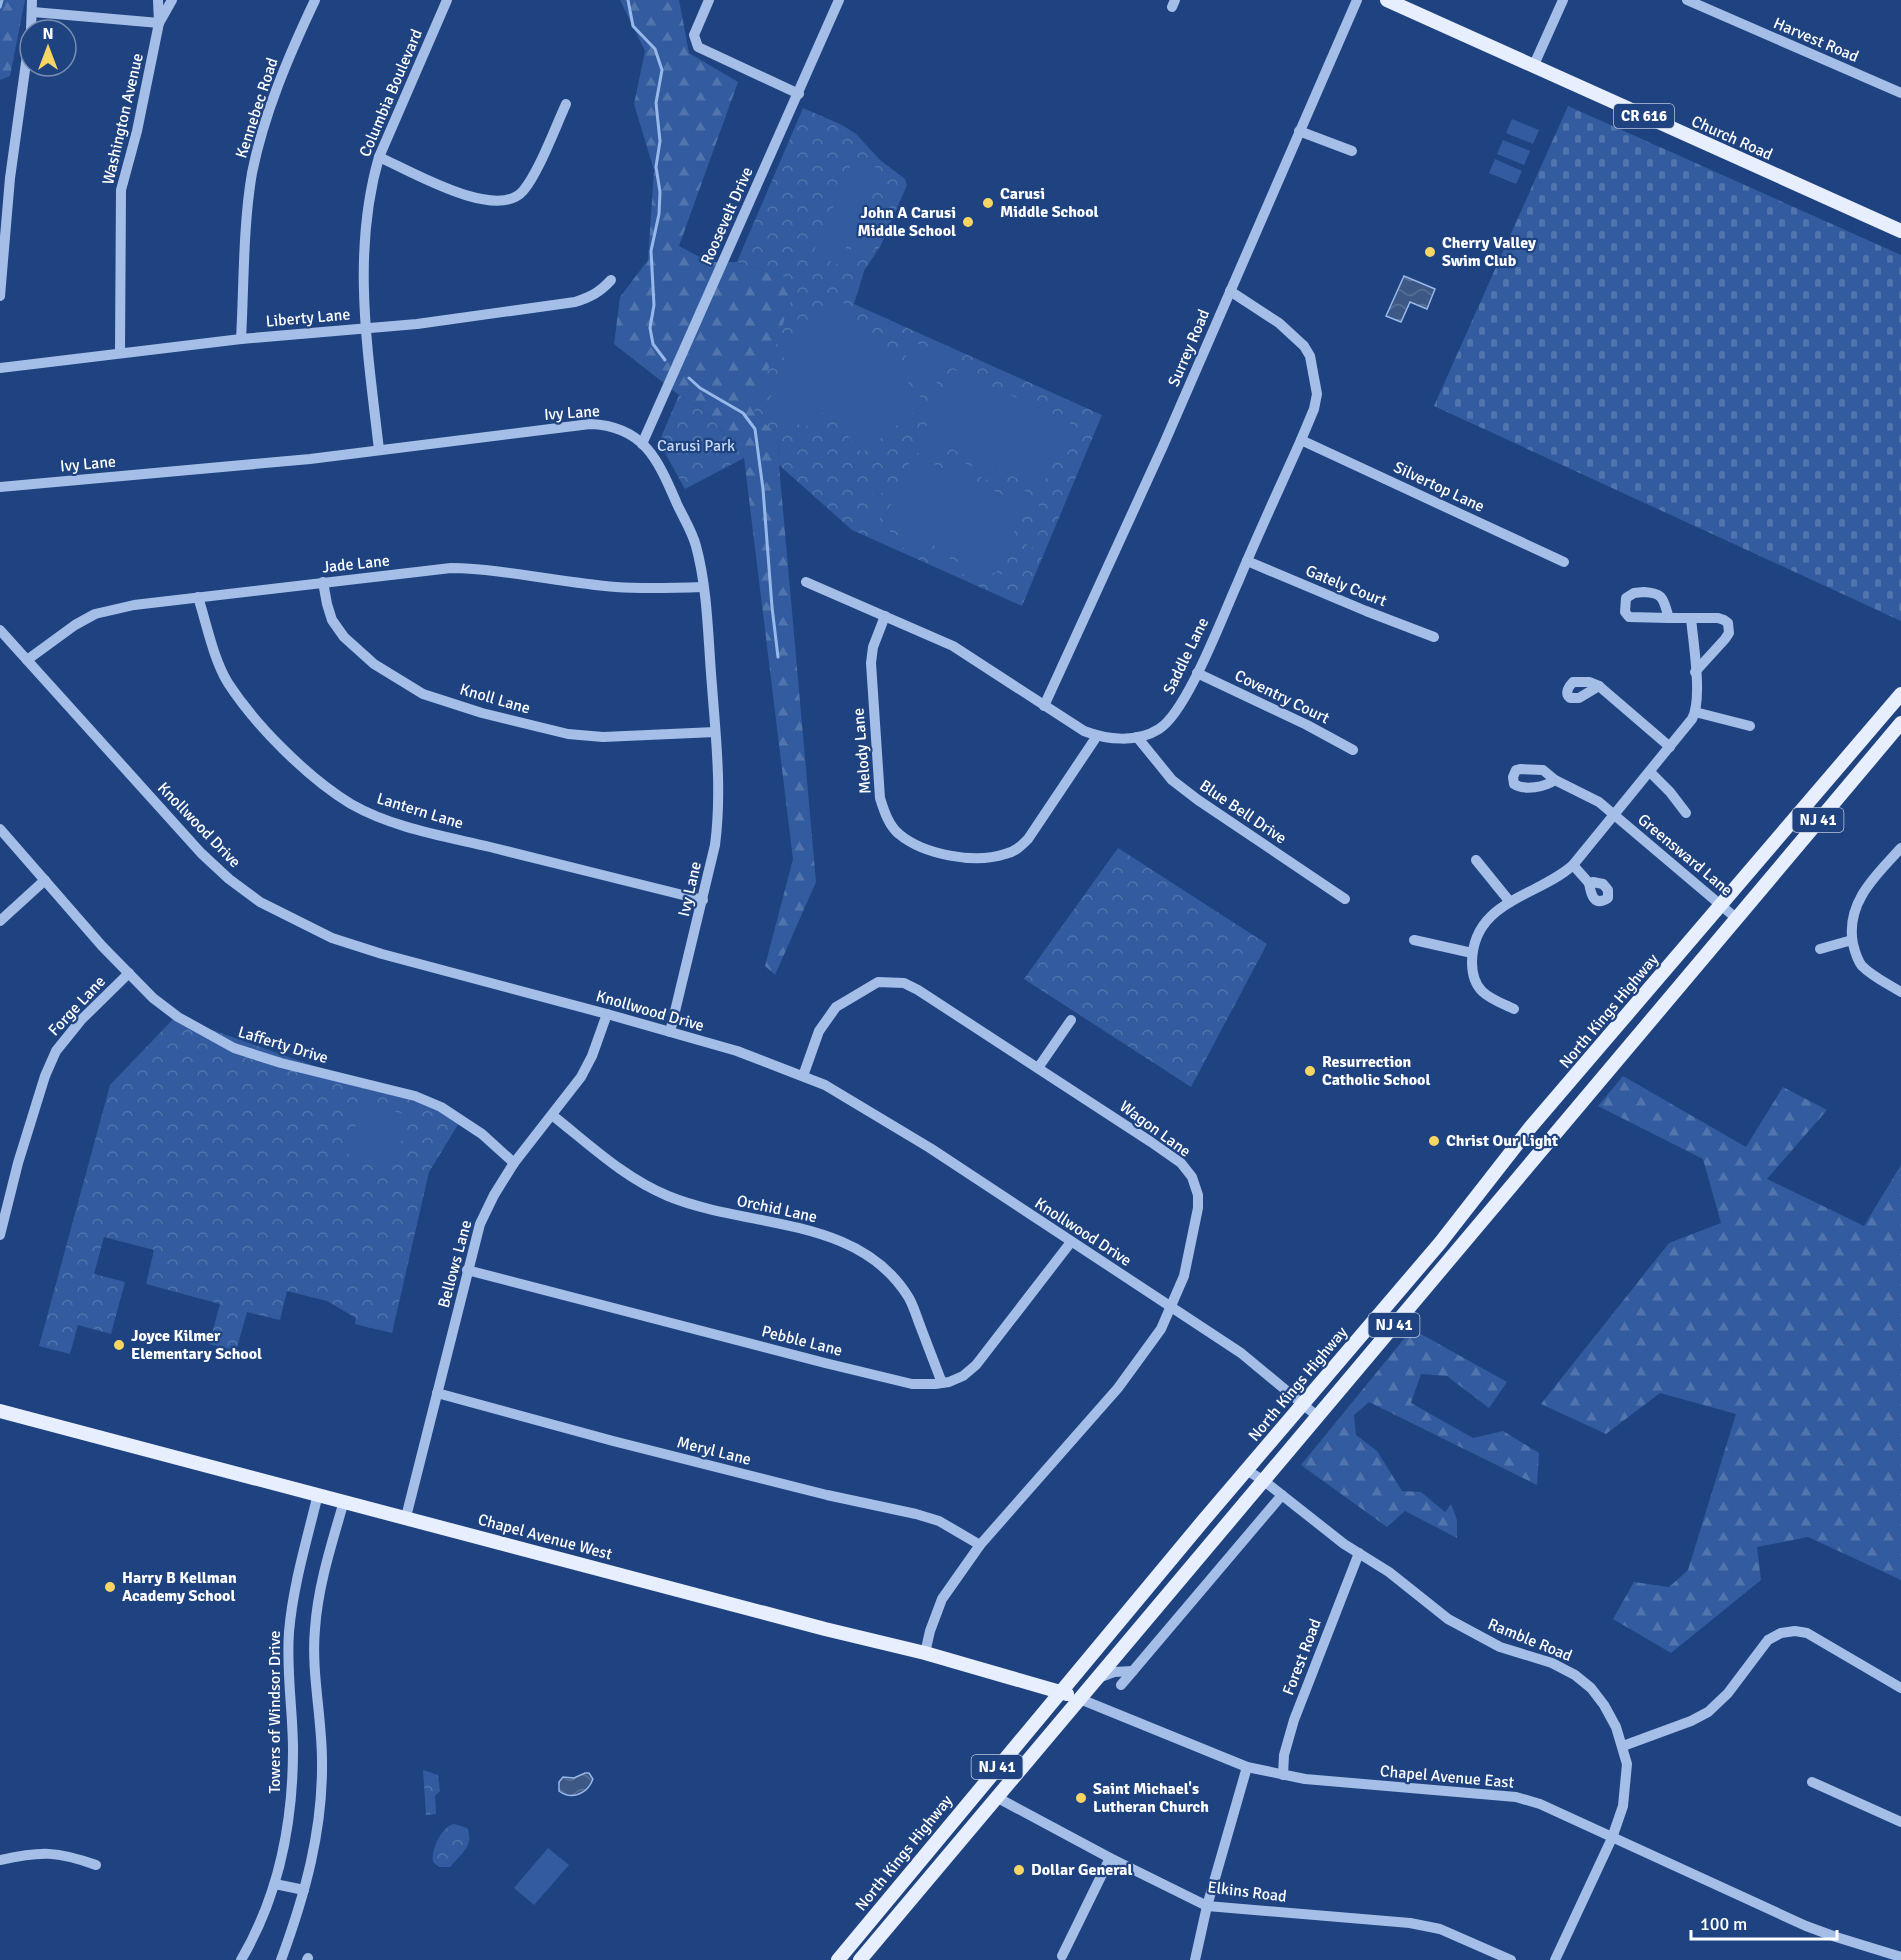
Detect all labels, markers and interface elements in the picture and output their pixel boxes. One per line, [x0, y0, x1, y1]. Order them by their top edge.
street label: Harvest Road [1770, 13, 1862, 67]
north arrow [18, 18, 78, 78]
text: N [42, 24, 54, 44]
street label: Columbia Boulevard [355, 26, 427, 160]
street label: Washington Avenue [98, 51, 148, 187]
street label: Kennebec Road [231, 55, 283, 161]
road number: CR 616 [1614, 104, 1674, 128]
street label: Church Road [1688, 111, 1776, 165]
street label: Roosevelt Drive [696, 164, 758, 268]
place label: Carusi Middle School [1000, 184, 1099, 222]
marker: Carusi Middle School [981, 196, 995, 210]
place label: John A Carusi Middle School [857, 203, 956, 241]
marker: John A Carusi Middle School [961, 215, 975, 229]
place label: Cherry Valley Swim Club [1442, 233, 1536, 271]
marker: Cherry Valley Swim Club [1423, 245, 1437, 259]
street label: Liberty Lane [265, 304, 351, 332]
street label: Surrey Road [1164, 306, 1214, 390]
street label: Ivy Lane [543, 401, 601, 425]
park label: Carusi Park [657, 436, 735, 456]
street label: Ivy Lane [59, 452, 117, 476]
street label: Silvertop Lane [1390, 457, 1488, 517]
street label: Jade Lane [321, 551, 391, 577]
street label: Gately Court [1303, 561, 1390, 611]
street label: Saddle Lane [1159, 614, 1213, 698]
street label: Coventry Court [1231, 665, 1333, 729]
street label: Knoll Lane [457, 679, 533, 719]
street label: Melody Lane [848, 707, 876, 795]
street label: Blue Bell Drive [1196, 776, 1290, 848]
street label: Knollwood Drive [153, 778, 245, 872]
street label: Lantern Lane [374, 788, 466, 834]
road number: NJ 41 [1792, 808, 1844, 832]
street label: Greensward Lane [1633, 809, 1737, 901]
street label: Ivy Lane [674, 859, 706, 919]
street label: North Kings Highway [1555, 949, 1663, 1072]
street label: Forge Lane [44, 972, 110, 1040]
street label: Knollwood Drive [594, 986, 706, 1036]
street label: Lafferty Drive [236, 1022, 330, 1068]
place label: Resurrection Catholic School [1322, 1052, 1430, 1090]
marker: Resurrection Catholic School [1303, 1064, 1317, 1078]
street label: Wagon Lane [1115, 1096, 1195, 1162]
place label: Christ Our Light [1446, 1131, 1558, 1151]
marker: Christ Our Light [1427, 1134, 1441, 1148]
street label: Orchid Lane [735, 1191, 819, 1227]
street label: Knollwood Drive [1031, 1193, 1135, 1271]
street label: Bellows Lane [434, 1218, 476, 1310]
road number: NJ 41 [1368, 1313, 1420, 1337]
street label: Pebble Lane [759, 1321, 845, 1361]
street label: North Kings Highway [1244, 1322, 1352, 1445]
place label: Joyce Kilmer Elementary School [131, 1326, 262, 1364]
marker: Joyce Kilmer Elementary School [112, 1338, 126, 1352]
street label: Meryl Lane [675, 1432, 753, 1470]
street label: Chapel Avenue West [476, 1509, 615, 1565]
place label: Harry B Kellman Academy School [122, 1568, 237, 1606]
marker: Harry B Kellman Academy School [103, 1580, 117, 1594]
street label: Ramble Road [1485, 1614, 1575, 1666]
street label: Forest Road [1278, 1616, 1326, 1698]
street label: Towers of Windsor Drive [265, 1630, 285, 1794]
road number: NJ 41 [972, 1755, 1022, 1779]
street label: Chapel Avenue East [1379, 1761, 1515, 1793]
place label: Saint Michael's Lutheran Church [1093, 1779, 1209, 1817]
street label: North Kings Highway [851, 1790, 957, 1915]
marker: Saint Michael's Lutheran Church [1074, 1791, 1088, 1805]
place label: Dollar General [1031, 1860, 1133, 1880]
marker: Dollar General [1012, 1863, 1026, 1877]
street label: Elkins Road [1206, 1877, 1288, 1907]
scale bar [1691, 1903, 1836, 1941]
text: 100 m [1700, 1913, 1747, 1935]

